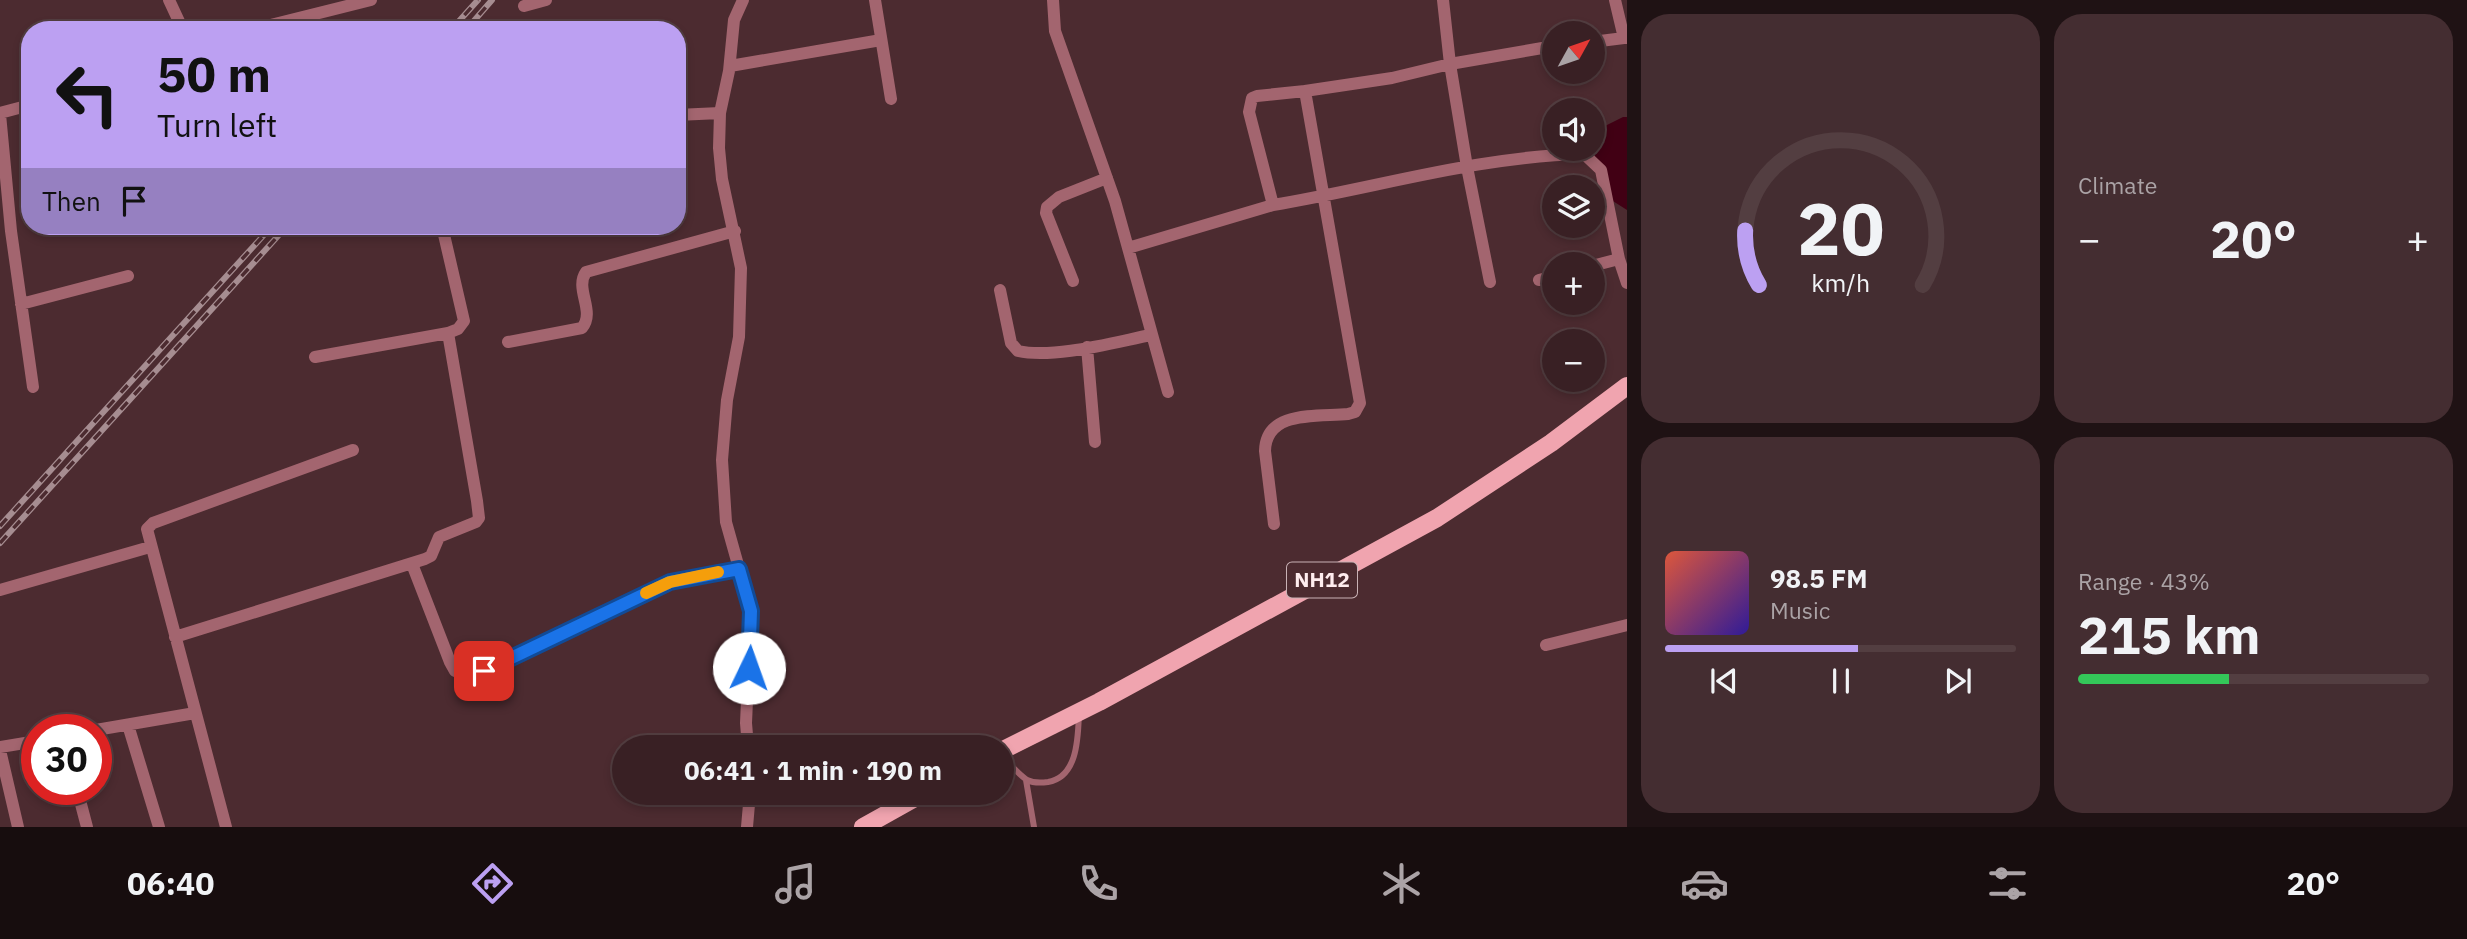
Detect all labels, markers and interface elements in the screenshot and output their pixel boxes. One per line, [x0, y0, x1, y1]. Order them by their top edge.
north arrow [1542, 21, 1605, 84]
map controls [1542, 21, 1605, 392]
text: 50 m [157, 42, 271, 105]
icon: left [42, 49, 133, 140]
button: sound [1542, 98, 1605, 161]
text: Turn left [157, 104, 277, 146]
text: Climate [2078, 170, 2157, 200]
button: layers [1542, 175, 1605, 238]
text: 20 [1797, 180, 1884, 275]
icon: arrive [115, 182, 153, 220]
text: Then [42, 184, 101, 218]
text: 20° [2210, 205, 2297, 272]
text: − [2078, 214, 2101, 263]
text: + [2406, 214, 2429, 263]
button: + [1542, 252, 1605, 315]
text: km/h [1811, 265, 1870, 298]
button: − [1542, 329, 1605, 392]
text: 98.5 FM [1770, 561, 1868, 595]
road number: NH12 [1287, 562, 1357, 598]
text: Range · 43% [2078, 566, 2210, 596]
text: Music [1770, 595, 1830, 625]
text: 215 km [2078, 601, 2260, 668]
position arrow [712, 631, 786, 705]
pin [454, 641, 514, 701]
icon: arrive [465, 652, 503, 690]
icon: previous [1705, 662, 1743, 700]
icon: pause [1822, 662, 1860, 700]
icon: next [1939, 662, 1977, 700]
speed limit sign: 30 [21, 714, 112, 805]
text: 06:41 · 1 min · 190 m [684, 753, 942, 787]
icon: directions [468, 859, 517, 908]
icon: music [771, 859, 820, 908]
icon: phone [1074, 859, 1123, 908]
icon: climate [1377, 859, 1426, 908]
icon: car [1680, 859, 1729, 908]
icon: filters [1983, 859, 2032, 908]
text: 06:40 [127, 862, 214, 904]
text: 20° [2286, 862, 2340, 904]

